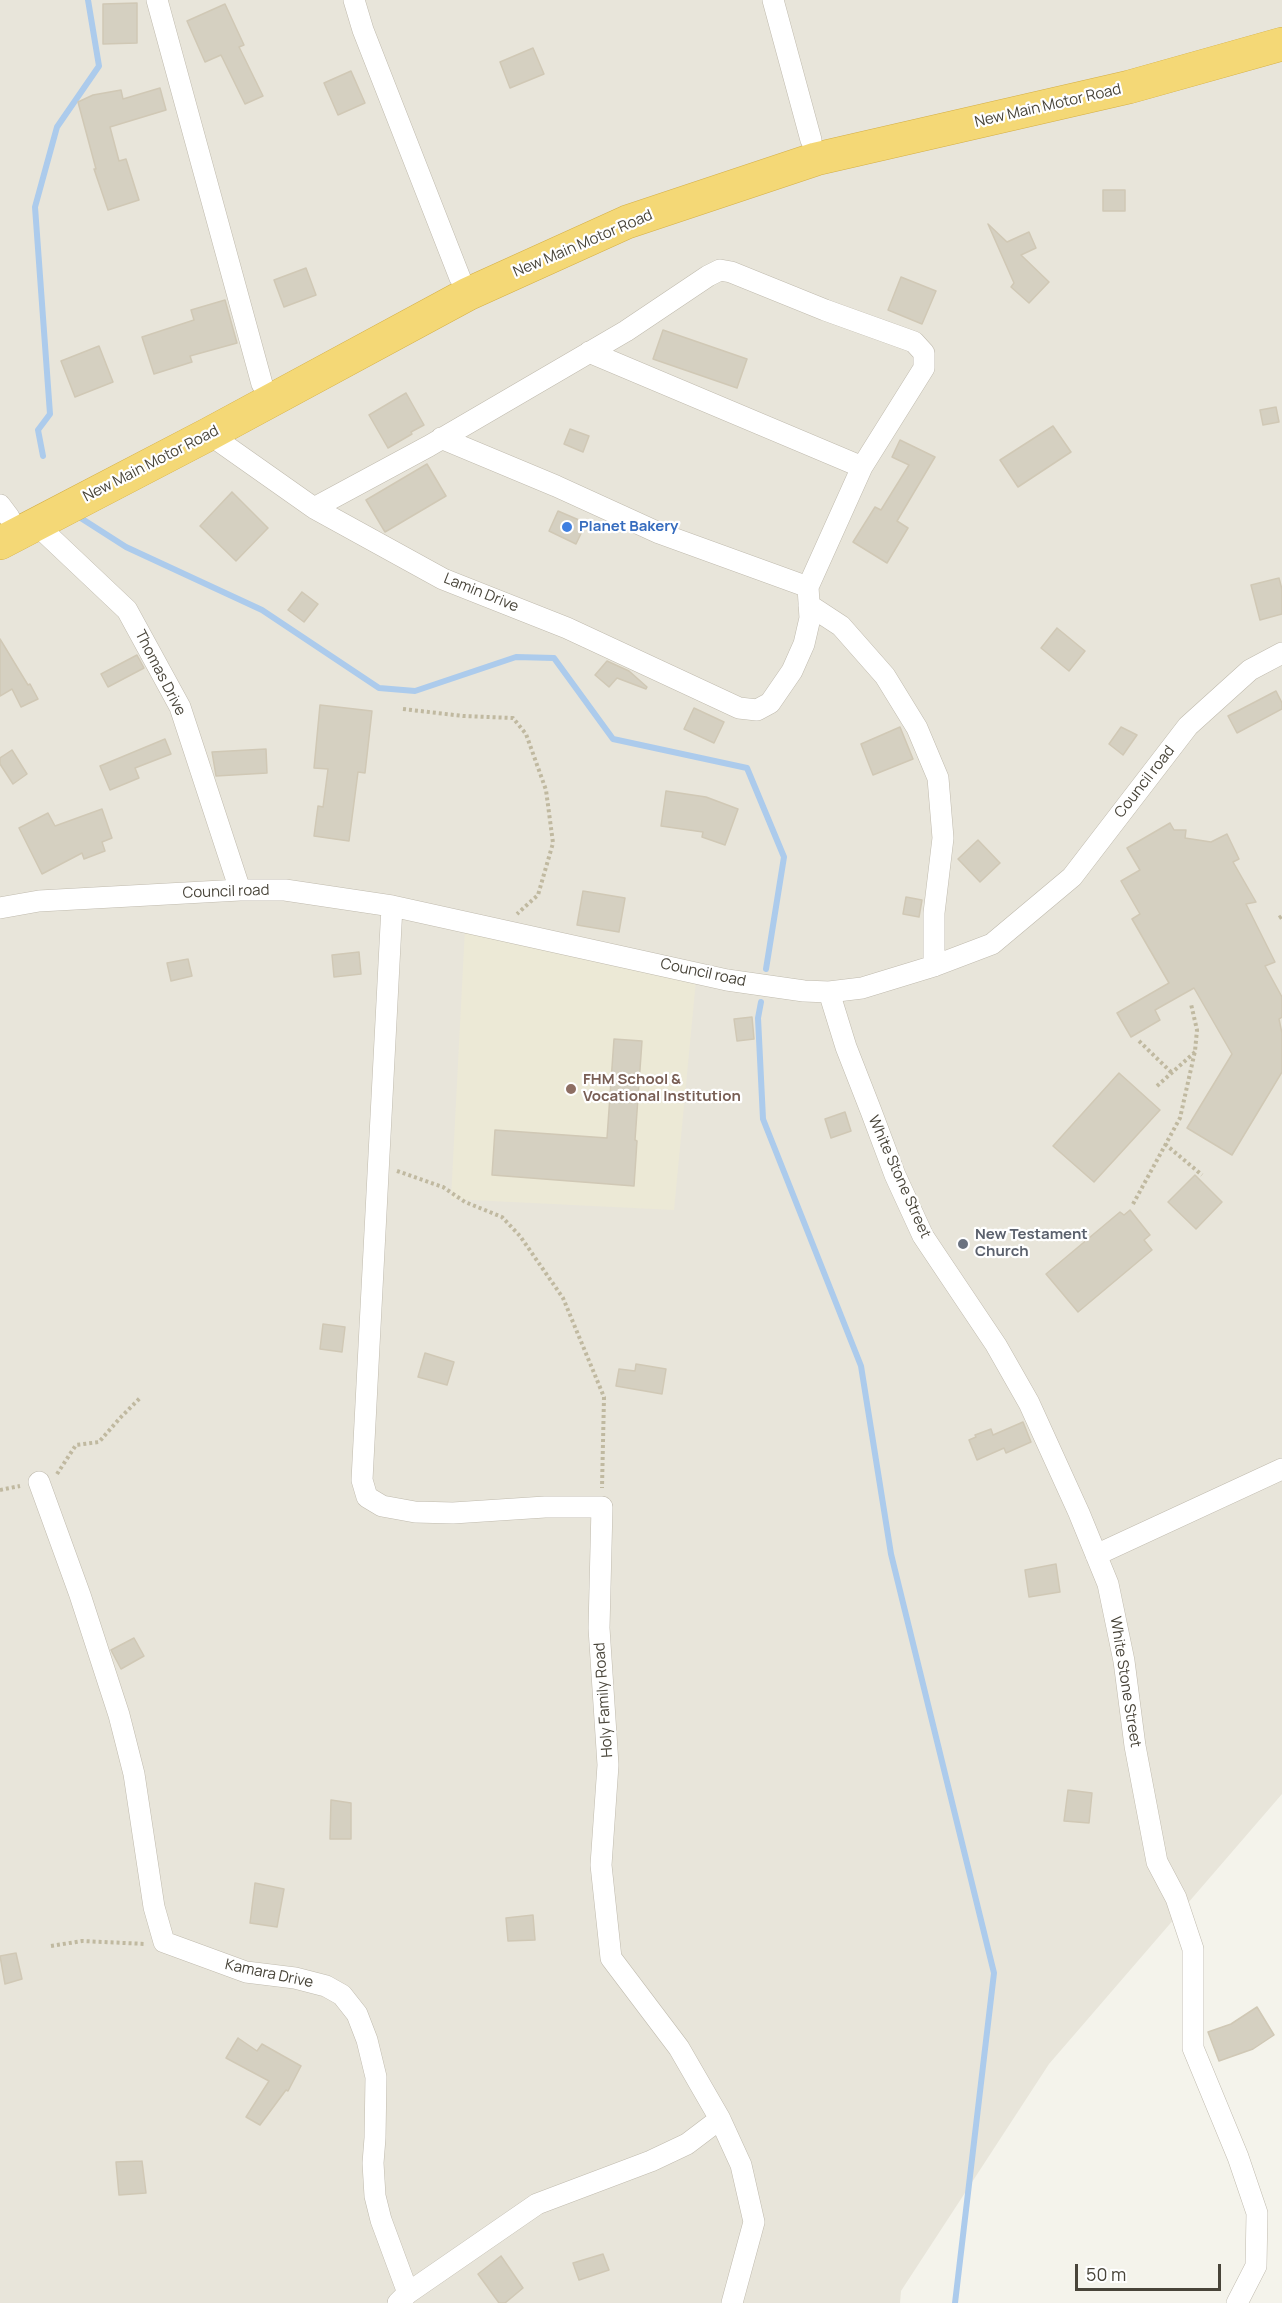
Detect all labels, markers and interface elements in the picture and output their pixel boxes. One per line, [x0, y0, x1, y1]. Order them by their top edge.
street label: New Main Motor Road [973, 80, 1123, 132]
street label: New Main Motor Road [511, 206, 655, 282]
street label: New Main Motor Road [80, 422, 222, 506]
place label: Planet Bakery [579, 518, 678, 536]
marker: Planet Bakery [560, 520, 574, 534]
street label: Lamin Drive [441, 570, 521, 616]
street label: Thomas Drive [131, 627, 189, 719]
street label: Council road [1111, 742, 1179, 822]
street label: Council road [182, 881, 270, 903]
street label: Council road [659, 955, 747, 991]
place label: FHM School & Vocational Institution [583, 1071, 741, 1106]
marker: FHM School & Vocational Institution [564, 1082, 578, 1096]
street label: White Stone Street [864, 1113, 934, 1241]
place label: New Testament Church [975, 1226, 1088, 1261]
marker: New Testament Church [956, 1237, 970, 1251]
street label: White Stone Street [1106, 1615, 1144, 1749]
street label: Holy Family Road [591, 1642, 617, 1758]
street label: Kamara Drive [223, 1956, 315, 1992]
scale bar [1078, 2252, 1224, 2290]
text: 50 m [1086, 2262, 1126, 2286]

